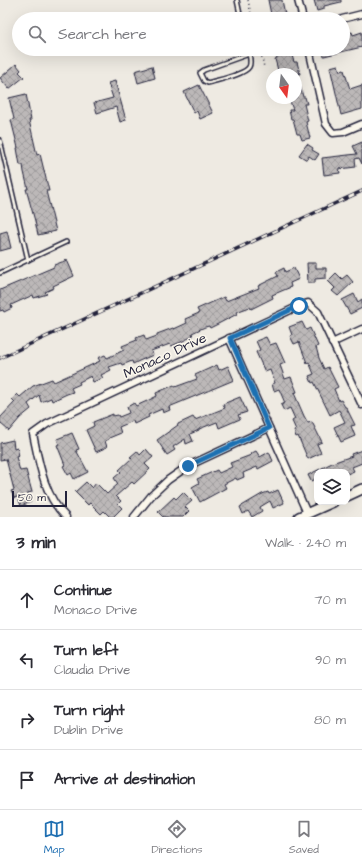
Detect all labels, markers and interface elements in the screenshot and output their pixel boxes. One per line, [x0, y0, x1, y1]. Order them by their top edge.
search box [12, 12, 350, 56]
icon: search [26, 23, 48, 45]
text: Search here [58, 24, 147, 45]
north arrow [266, 68, 302, 104]
route start [290, 297, 308, 315]
street label: Monaco Drive [120, 328, 210, 384]
route end [179, 457, 197, 475]
map controls [314, 469, 350, 505]
button: layers [314, 469, 350, 505]
scale bar [12, 489, 67, 508]
text: 50 m [18, 490, 46, 505]
text: 3 min [16, 531, 56, 555]
text: Walk · 240 m [265, 534, 346, 552]
text: Continue [54, 580, 112, 601]
icon: ahead [16, 589, 38, 611]
text: 70 m [314, 591, 346, 609]
text: Monaco Drive [54, 601, 137, 619]
text: Turn left [54, 640, 118, 661]
icon: left [16, 649, 38, 671]
text: 90 m [315, 651, 346, 669]
text: Claudia Drive [54, 661, 130, 679]
text: Turn right [54, 700, 125, 721]
icon: right [16, 709, 38, 731]
text: 80 m [314, 711, 346, 729]
text: Dublin Drive [54, 721, 123, 739]
icon: arrive [16, 769, 38, 791]
text: Arrive at destination [54, 769, 195, 790]
tab: Map [43, 818, 65, 857]
tab: Directions [151, 818, 203, 857]
tab: Saved [289, 818, 319, 857]

